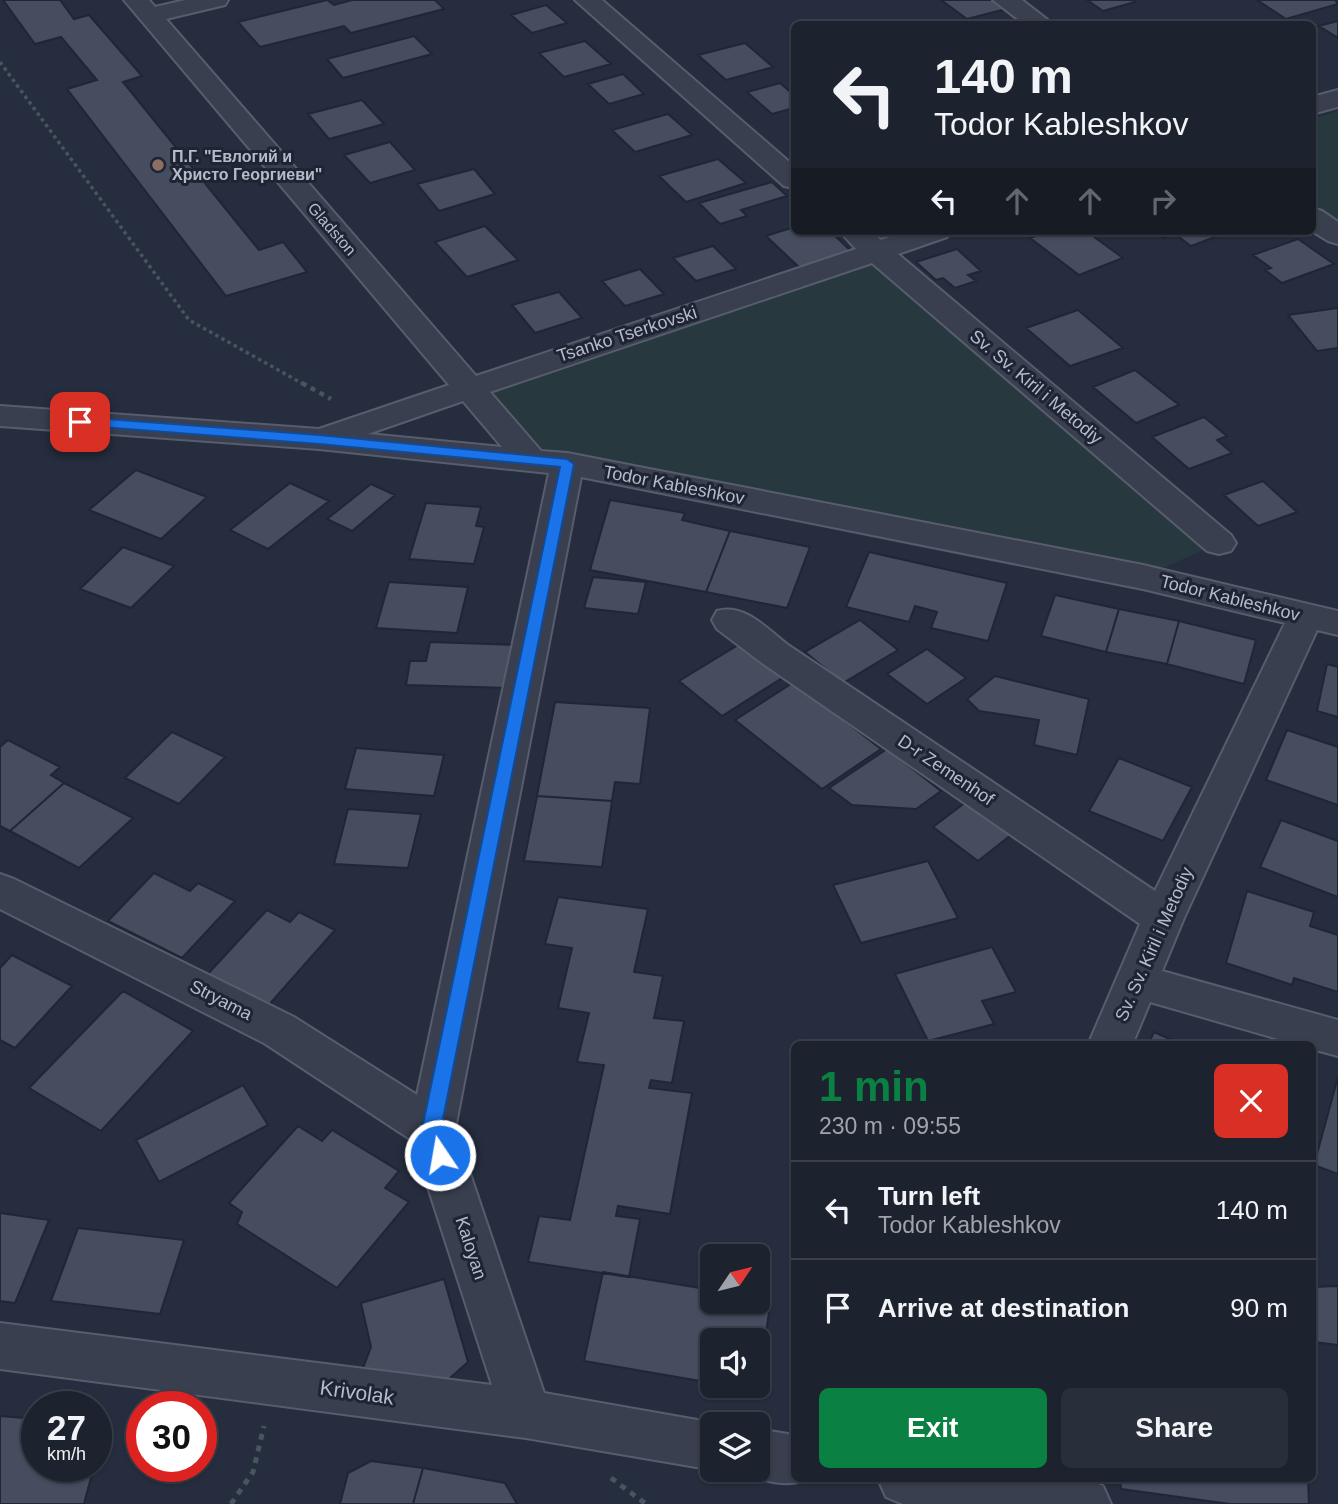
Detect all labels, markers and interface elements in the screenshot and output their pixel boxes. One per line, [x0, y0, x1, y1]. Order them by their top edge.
icon: left [819, 49, 910, 140]
text: 140 m [934, 49, 1073, 103]
text: Todor Kableshkov [934, 106, 1188, 142]
place label: П.Г. "Евлогий и Христо Георгиеви" [172, 148, 322, 183]
marker: П.Г. "Евлогий и Христо Георгиеви" [150, 157, 166, 173]
icon: left [925, 182, 963, 220]
icon: ahead [998, 182, 1036, 220]
icon: ahead [1071, 182, 1109, 220]
icon: right [1144, 182, 1182, 220]
street label: Gladston [305, 199, 359, 259]
street label: Tsanko Tserkovski [555, 302, 699, 366]
street label: Sv. Sv. Kiril i Metodiy [966, 326, 1106, 448]
pin [50, 392, 110, 452]
icon: arrive [61, 403, 99, 441]
street label: Todor Kableshkov [602, 462, 746, 508]
street label: Todor Kableshkov [1158, 571, 1302, 625]
street label: D-r Zemenhof [894, 731, 998, 810]
street label: Sv. Sv. Kiril i Metodiy [1111, 864, 1197, 1024]
street label: Stryama [187, 976, 256, 1025]
text: 1 min [819, 1063, 929, 1110]
button: close [1214, 1064, 1288, 1138]
text: 230 m · 09:55 [819, 1113, 961, 1139]
position arrow [403, 1118, 477, 1192]
text: Turn left [878, 1181, 980, 1211]
icon: left [819, 1191, 857, 1229]
text: 140 m [1216, 1195, 1288, 1225]
text: Todor Kableshkov [878, 1212, 1061, 1238]
street label: Kaloyan [451, 1214, 491, 1282]
north arrow [700, 1244, 770, 1314]
map controls [700, 1244, 770, 1482]
icon: arrive [819, 1289, 857, 1327]
text: Arrive at destination [878, 1293, 1129, 1323]
text: 90 m [1230, 1293, 1288, 1323]
button: sound [700, 1328, 770, 1398]
street label: Krivolak [318, 1375, 396, 1409]
button: Exit [819, 1388, 1047, 1468]
button: Share [1061, 1388, 1288, 1468]
speed limit sign: 30 [126, 1391, 217, 1482]
text: 27 [47, 1408, 86, 1447]
button: layers [700, 1412, 770, 1482]
text: km/h [47, 1444, 86, 1464]

